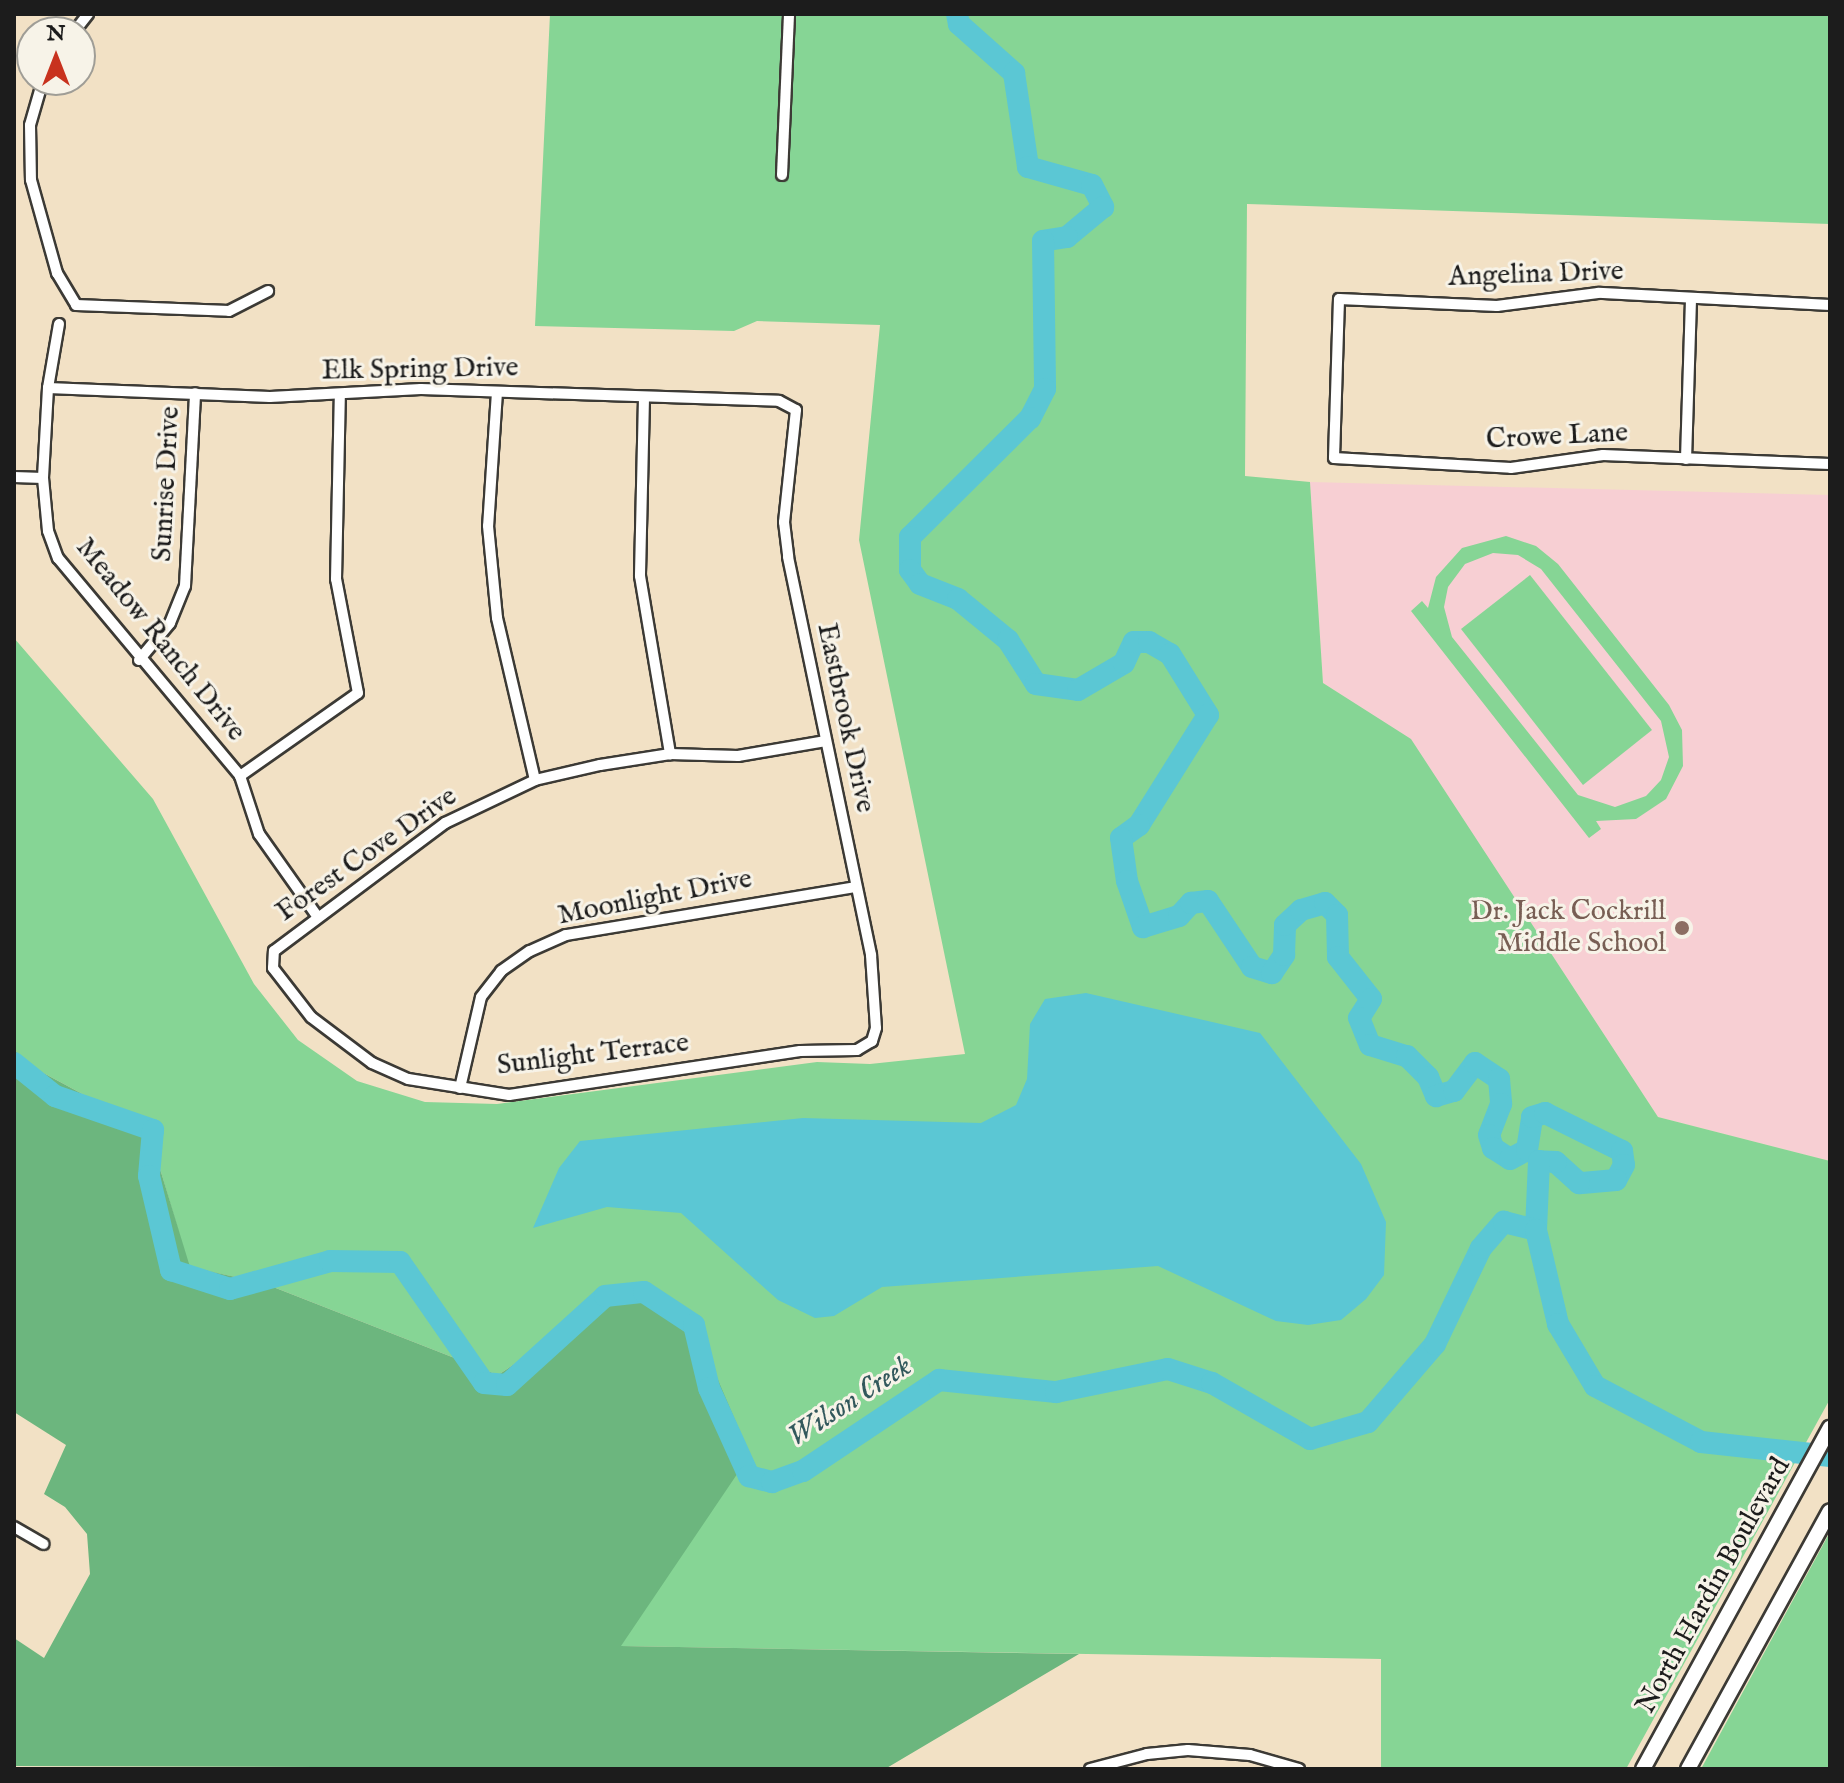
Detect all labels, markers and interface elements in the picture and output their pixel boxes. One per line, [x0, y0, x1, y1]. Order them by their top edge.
north arrow [16, 16, 96, 96]
text: N [46, 20, 66, 48]
street label: Angelina Drive [1448, 255, 1624, 295]
street label: Elk Spring Drive [321, 351, 519, 389]
street label: Sunrise Drive [146, 405, 188, 563]
street label: Crowe Lane [1485, 417, 1629, 457]
street label: Meadow Ranch Drive [68, 532, 252, 748]
street label: Eastbrook Drive [809, 620, 881, 816]
street label: Forest Cove Drive [270, 780, 464, 930]
street label: Moonlight Drive [555, 863, 755, 933]
place label: Dr. Jack Cockrill Middle School [1470, 895, 1666, 961]
marker: Dr. Jack Cockrill Middle School [1673, 919, 1691, 937]
street label: Sunlight Terrace [495, 1027, 691, 1083]
water label: Wilson Creek [781, 1349, 919, 1455]
street label: North Hardin Boulevard [1630, 1452, 1798, 1720]

